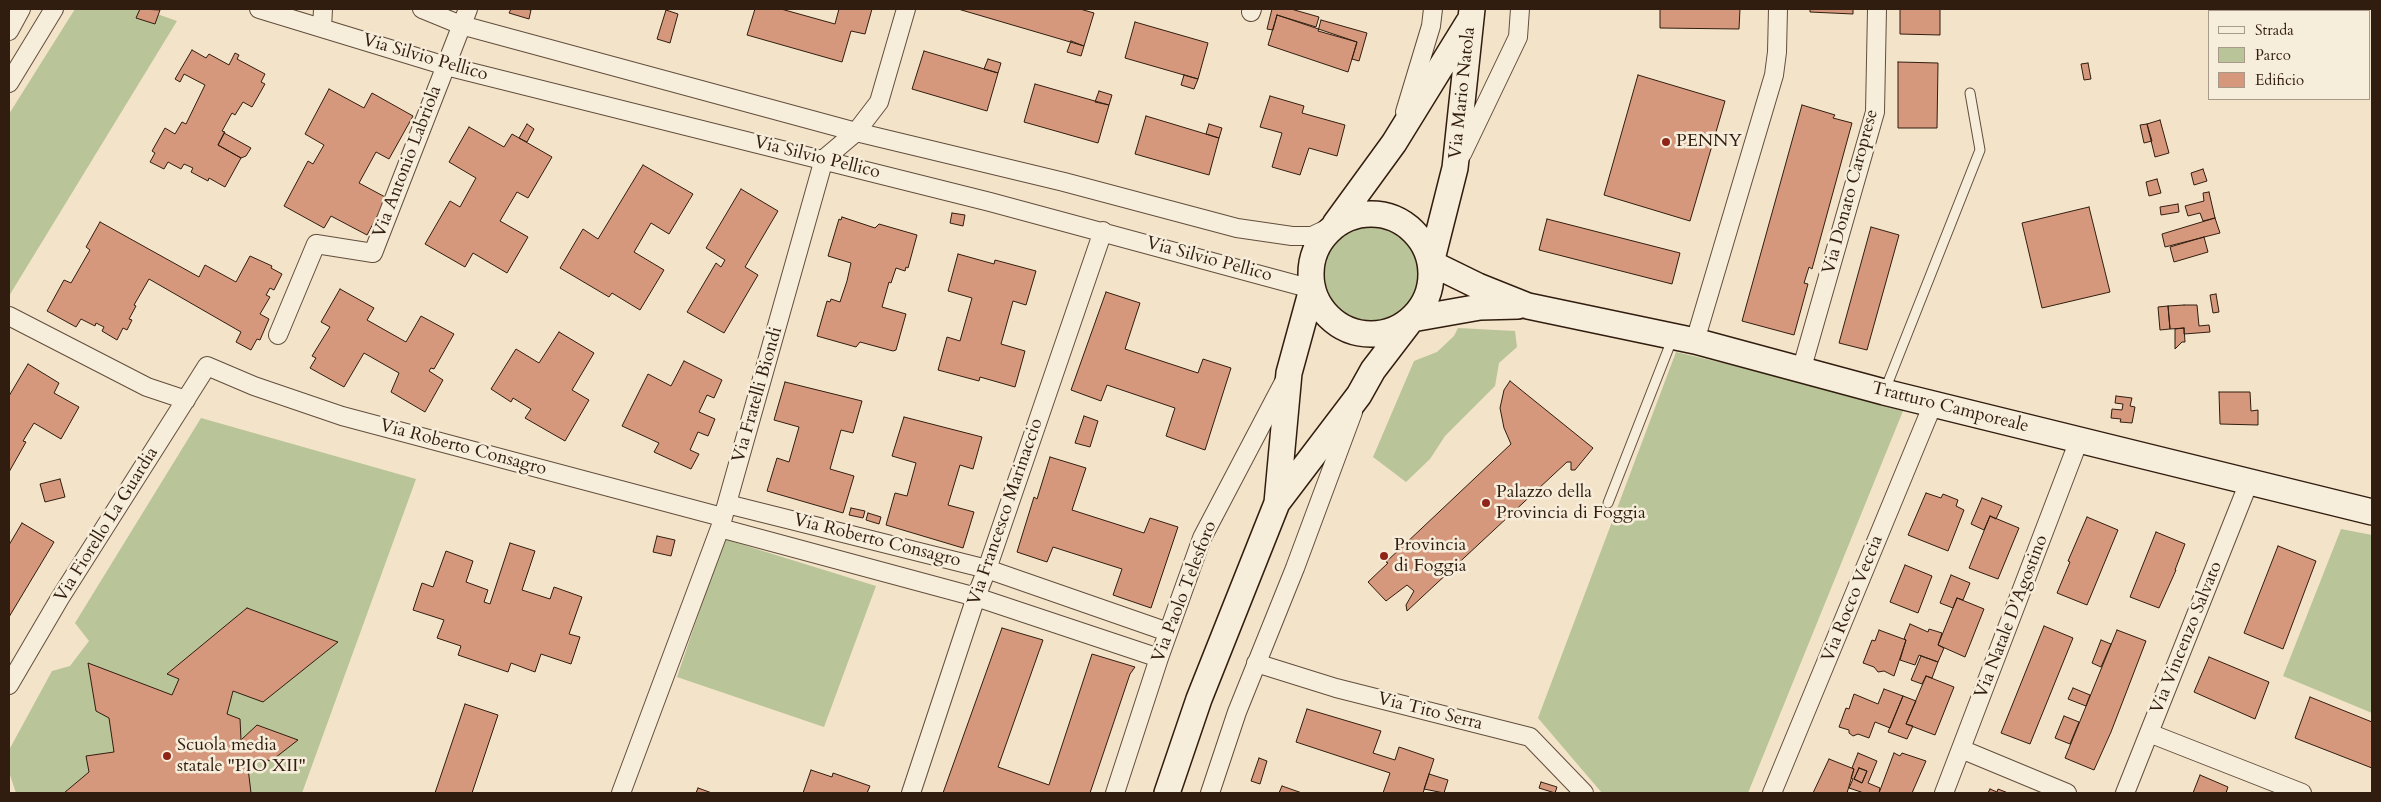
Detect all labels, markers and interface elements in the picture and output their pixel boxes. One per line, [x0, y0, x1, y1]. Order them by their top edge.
legend [2208, 10, 2371, 100]
text: Strada [2255, 20, 2294, 40]
street label: Via Mario Natola [1445, 26, 1481, 160]
street label: Via Silvio Pellico [360, 30, 490, 86]
text: Parco [2255, 45, 2291, 65]
text: Edificio [2255, 70, 2304, 90]
street label: Via Antonio Labriola [369, 83, 447, 241]
street label: Via Donato Caroprese [1819, 107, 1883, 277]
place label: PENNY [1676, 131, 1742, 153]
street label: Via Silvio Pellico [752, 132, 882, 184]
marker: PENNY [1660, 136, 1672, 148]
street label: Via Silvio Pellico [1144, 233, 1274, 287]
street label: Via Fratelli Biondi [728, 325, 788, 465]
street label: Tratturo Camporeale [1869, 378, 2031, 438]
street label: Via Roberto Consagro [377, 415, 549, 481]
street label: Via Francesco Marinaccio [964, 416, 1048, 608]
street label: Via Fiorello La Guardia [50, 443, 164, 607]
place label: Palazzo della Provincia di Foggia [1496, 482, 1646, 524]
marker: Palazzo della Provincia di Foggia [1480, 497, 1492, 509]
street label: Via Roberto Consagro [791, 510, 963, 572]
street label: Via Paolo Telesforo [1148, 518, 1222, 666]
street label: Via Rocco Veccia [1818, 532, 1888, 666]
street label: Via Natale D'Agostino [1971, 532, 2053, 702]
place label: Provincia di Foggia [1394, 535, 1466, 578]
marker: Provincia di Foggia [1378, 550, 1390, 562]
street label: Via Vincenzo Salvato [2147, 559, 2227, 717]
street label: Via Tito Serra [1375, 689, 1485, 735]
place label: Scuola media statale "PIO XII" [177, 735, 306, 778]
marker: Scuola media statale "PIO XII" [161, 750, 173, 762]

